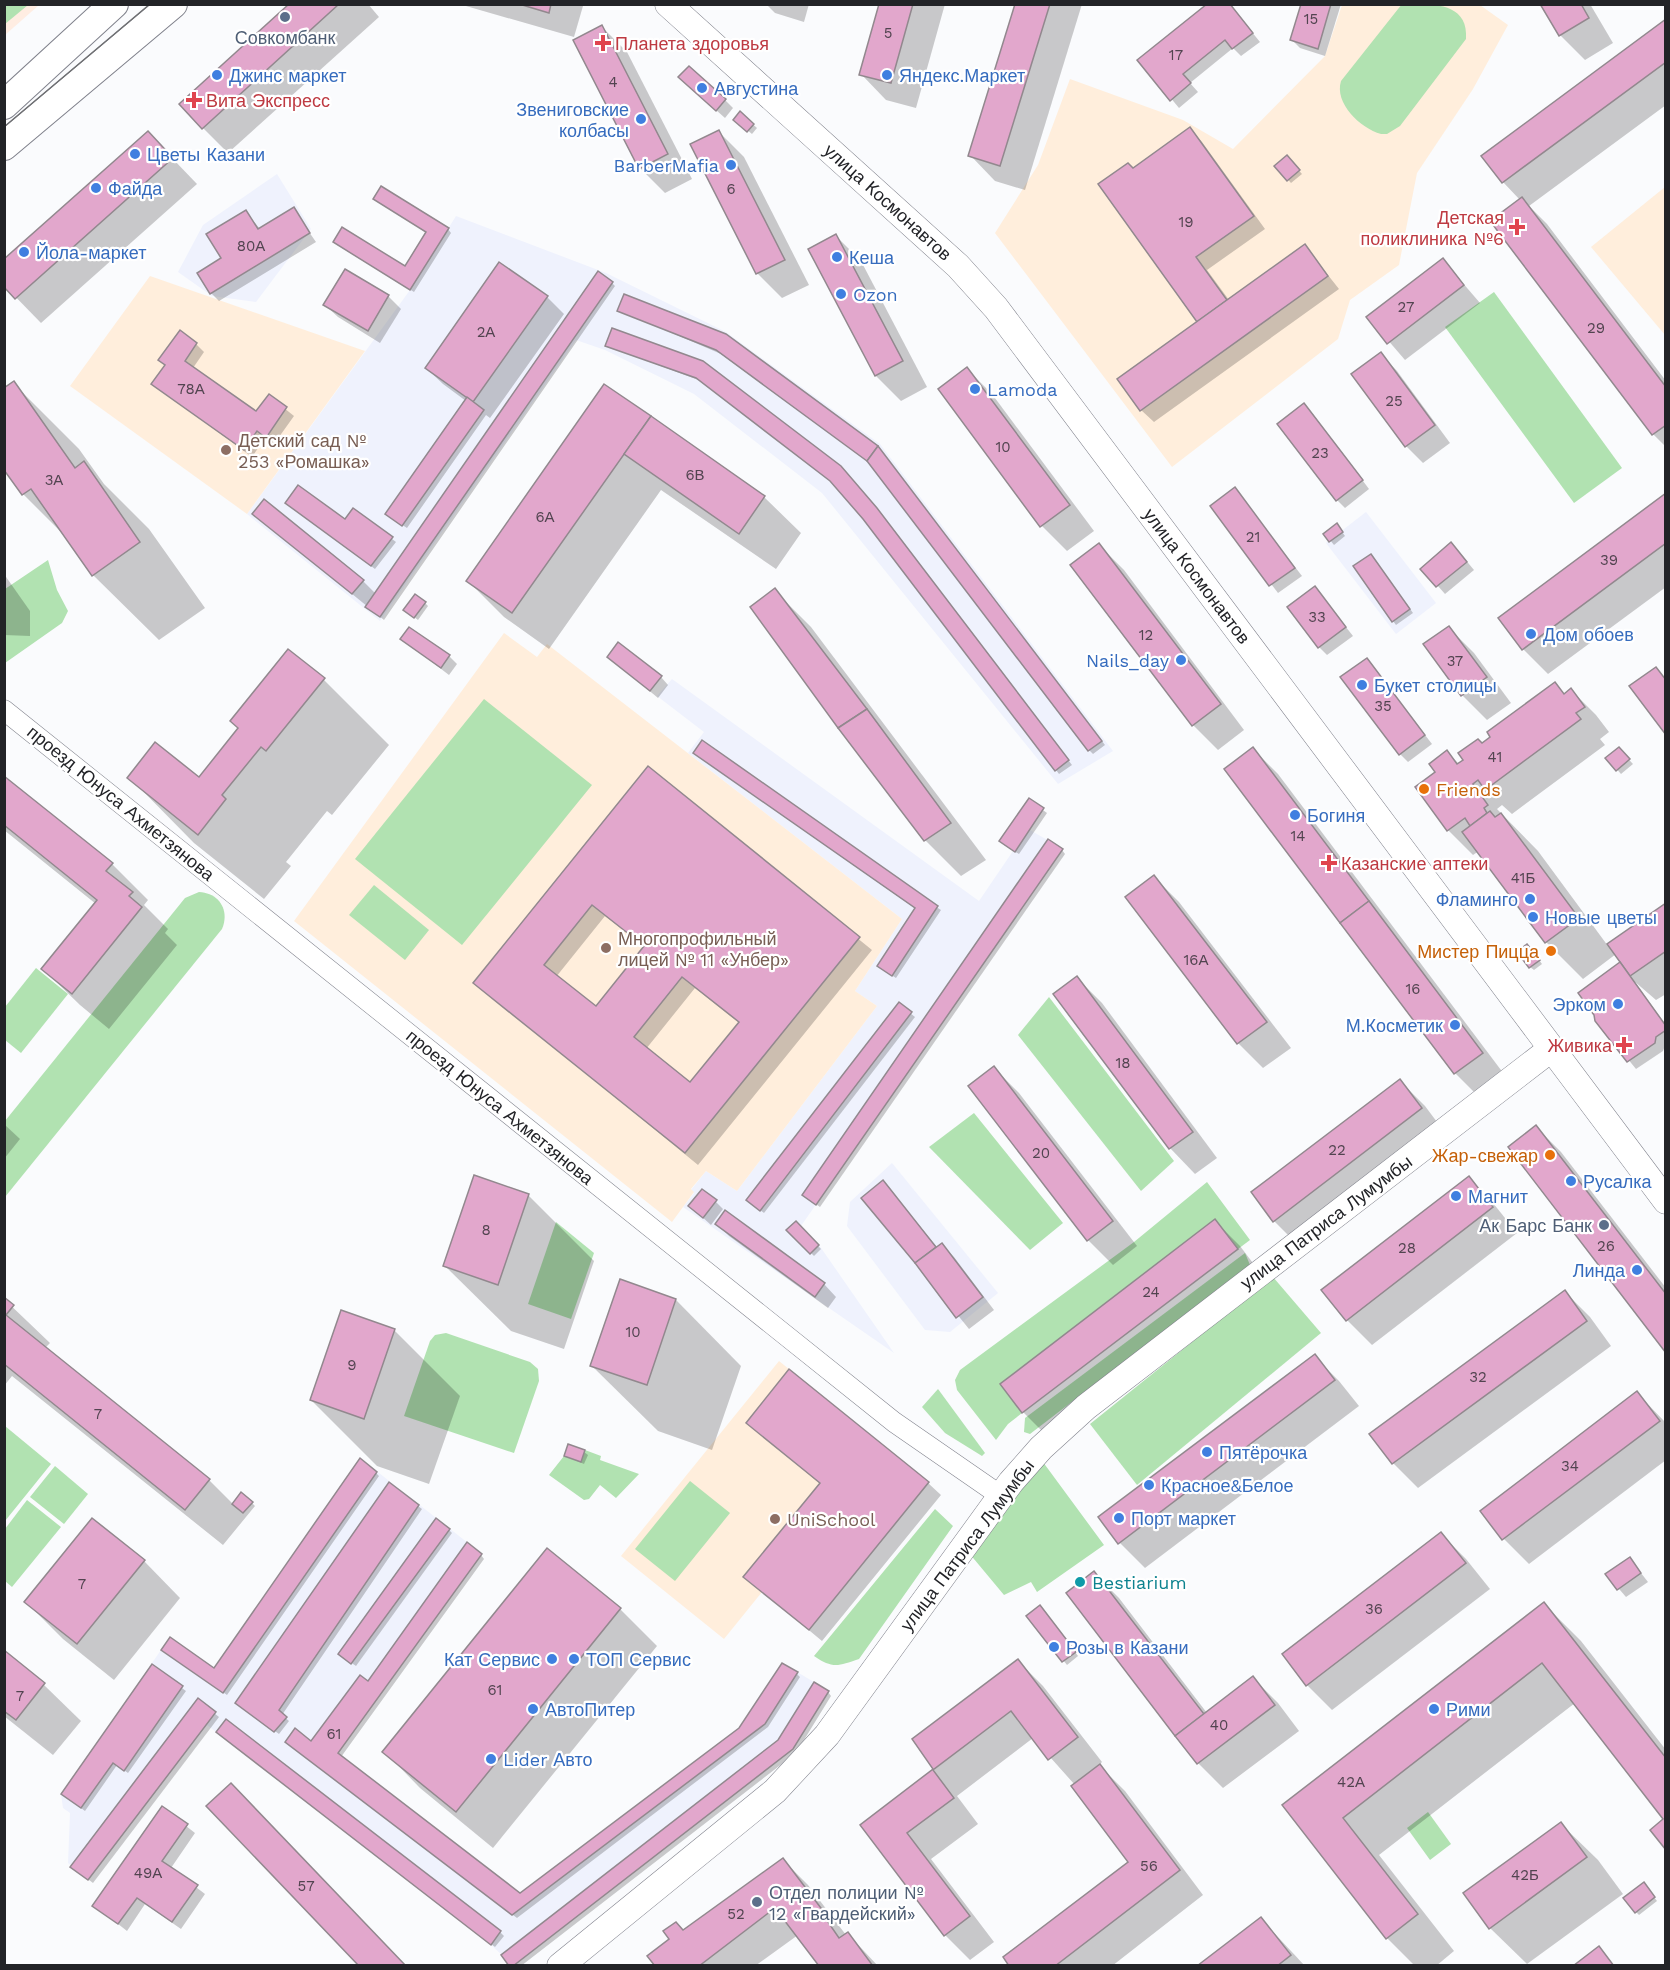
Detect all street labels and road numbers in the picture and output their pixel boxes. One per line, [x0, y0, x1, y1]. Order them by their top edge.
street label: улица Космонавтов [820, 139, 956, 265]
street label: улица Космонавтов [1139, 504, 1255, 648]
street label: проезд Юнуса Ахметзянова [23, 721, 219, 886]
street label: проезд Юнуса Ахметзянова [402, 1025, 598, 1190]
street label: улица Патриса Лумумбы [1236, 1151, 1416, 1293]
street label: улица Патриса Лумумбы [896, 1455, 1038, 1635]

